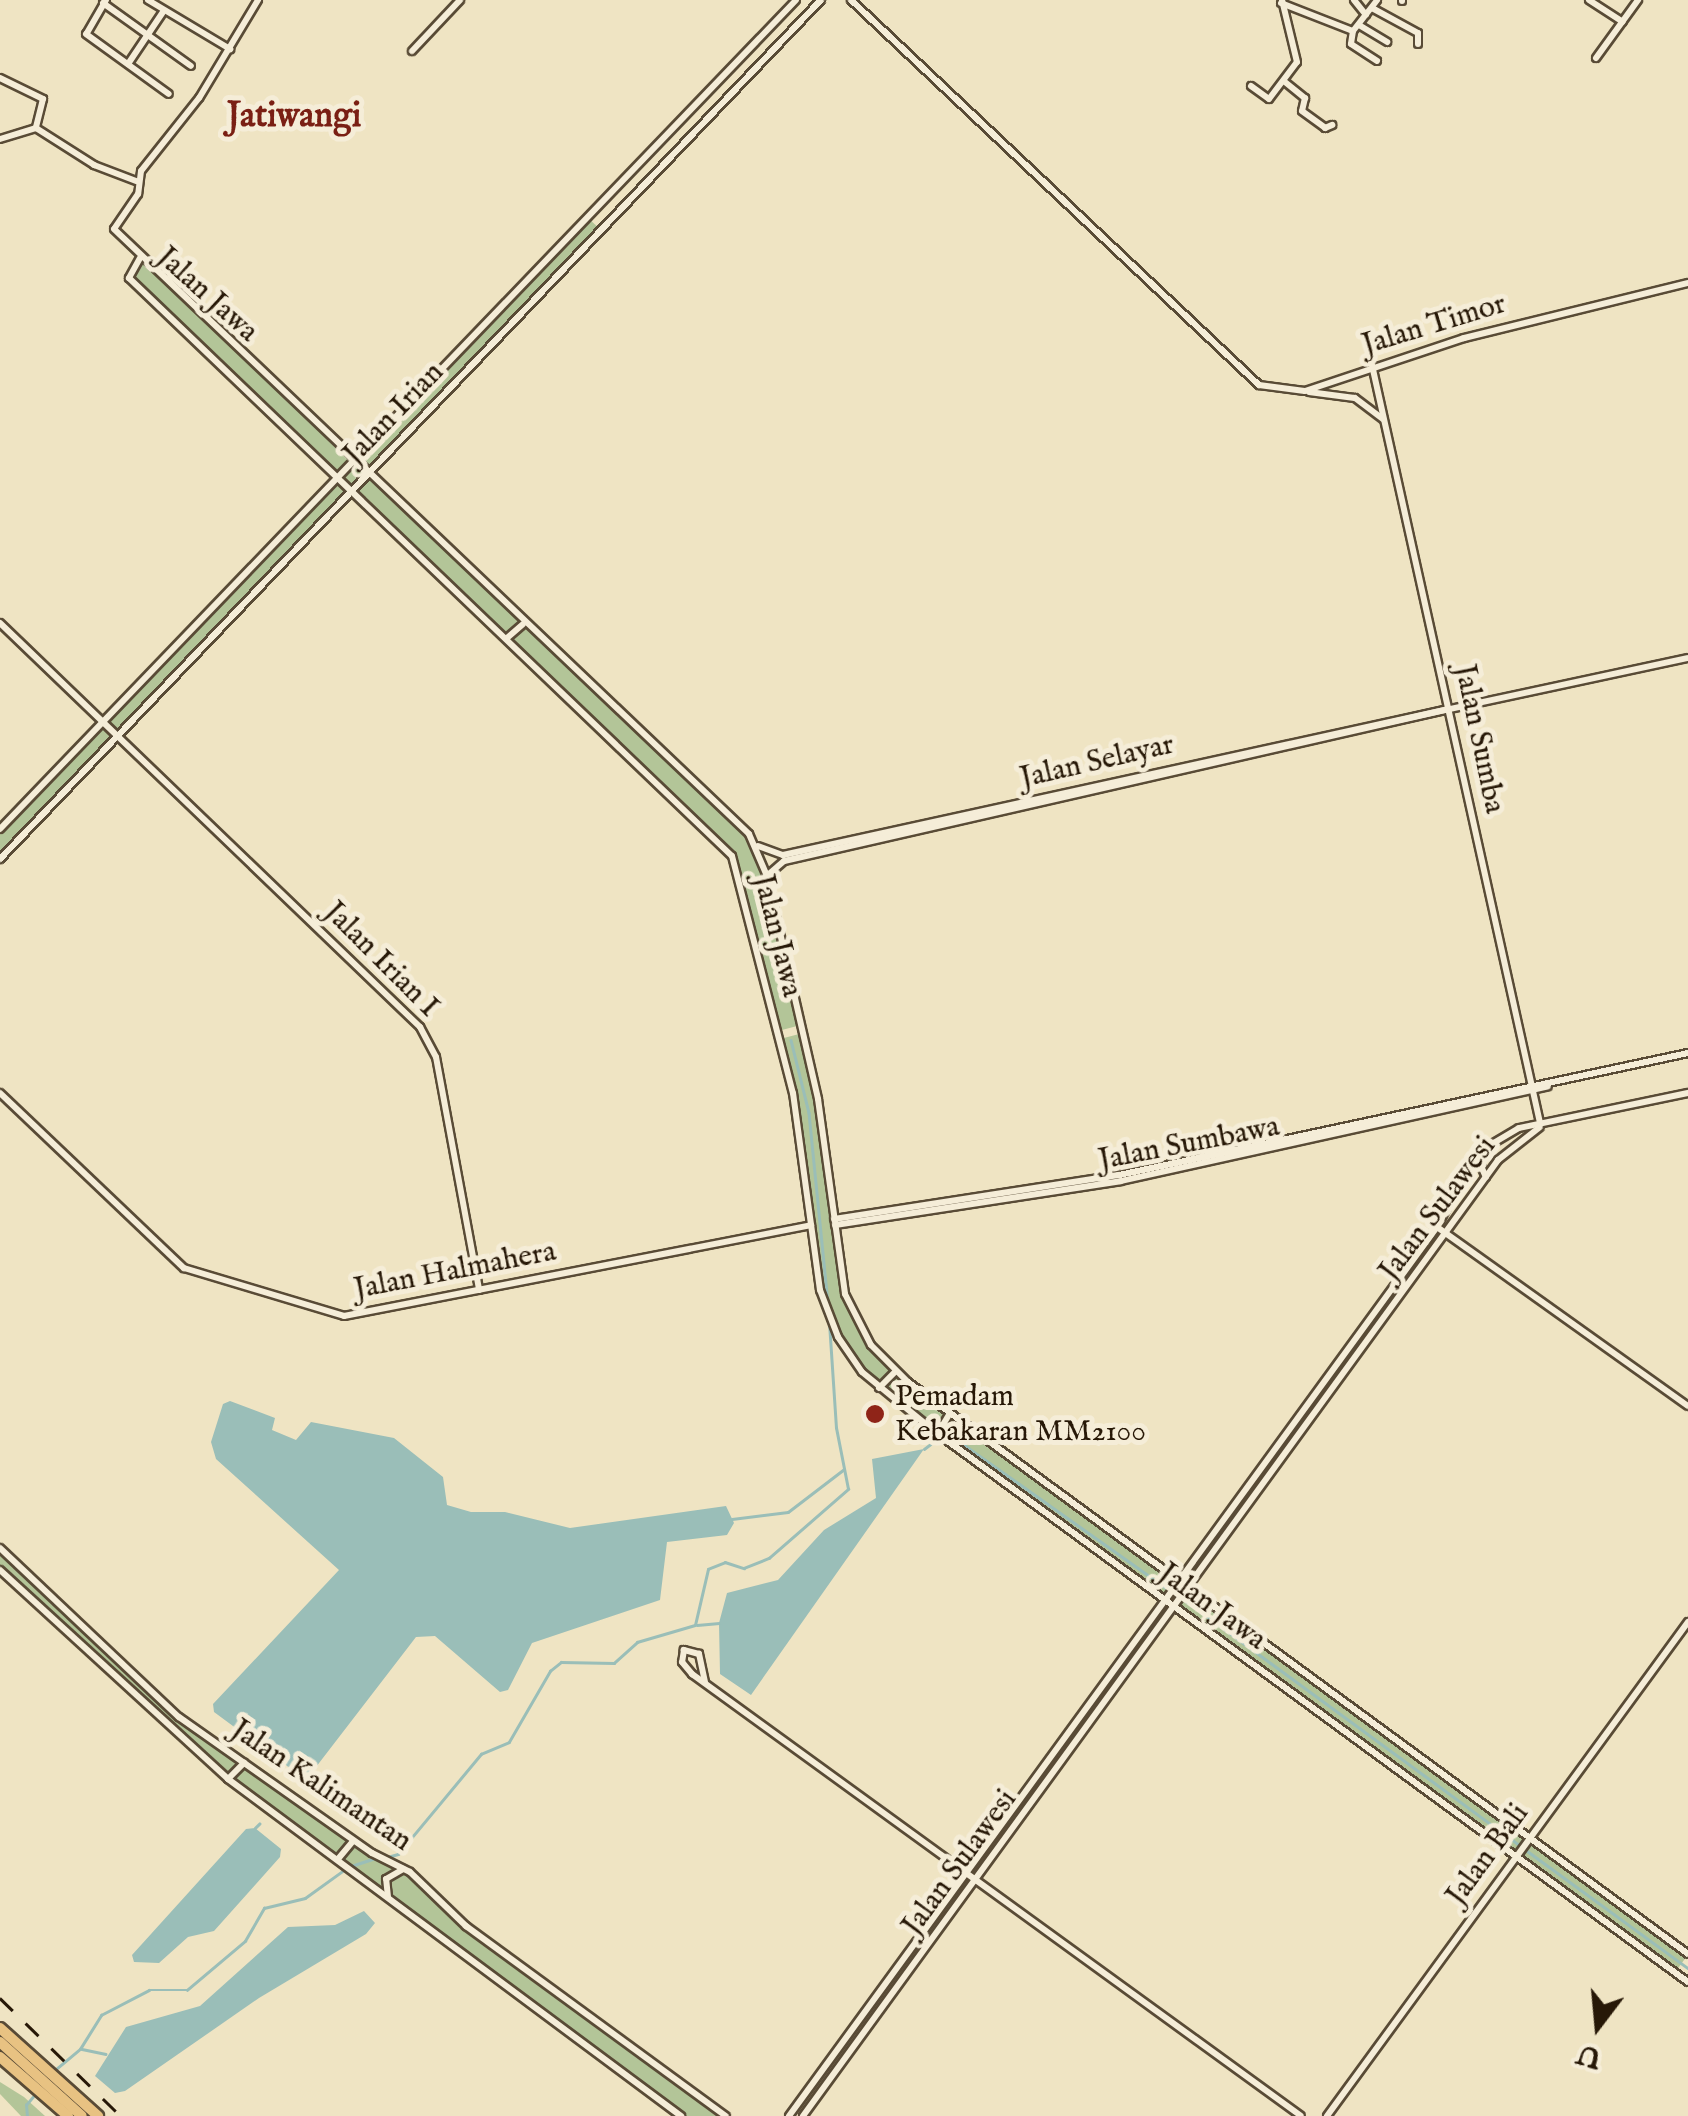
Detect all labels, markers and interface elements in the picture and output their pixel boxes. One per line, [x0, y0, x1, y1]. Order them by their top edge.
district label: Jatiwangi [227, 96, 361, 138]
street label: Jalan Jawa [149, 240, 265, 350]
street label: Jalan Timor [1358, 286, 1510, 364]
street label: Jalan Irian [336, 355, 452, 473]
street label: Jalan Sumba [1446, 661, 1512, 817]
street label: Jalan Selayar [1017, 727, 1177, 797]
street label: Jalan Jawa [744, 871, 810, 1001]
street label: Jalan Irian I [316, 895, 446, 1025]
street label: Jalan Sumbawa [1096, 1109, 1282, 1179]
street label: Jalan Sulawesi [1372, 1130, 1504, 1288]
street label: Jalan Halmahera [351, 1234, 559, 1308]
place label: Pemadam Kebakaran MM2100 [895, 1379, 1146, 1450]
marker: Pemadam Kebakaran MM2100 [864, 1403, 886, 1425]
street label: Jalan Jawa [1151, 1556, 1273, 1658]
street label: Jalan Kalimantan [224, 1712, 418, 1860]
street label: Jalan Sulawesi [895, 1783, 1025, 1943]
street label: Jalan Bali [1439, 1797, 1537, 1913]
north arrow [1548, 1976, 1648, 2076]
text: U [1573, 2035, 1606, 2075]

